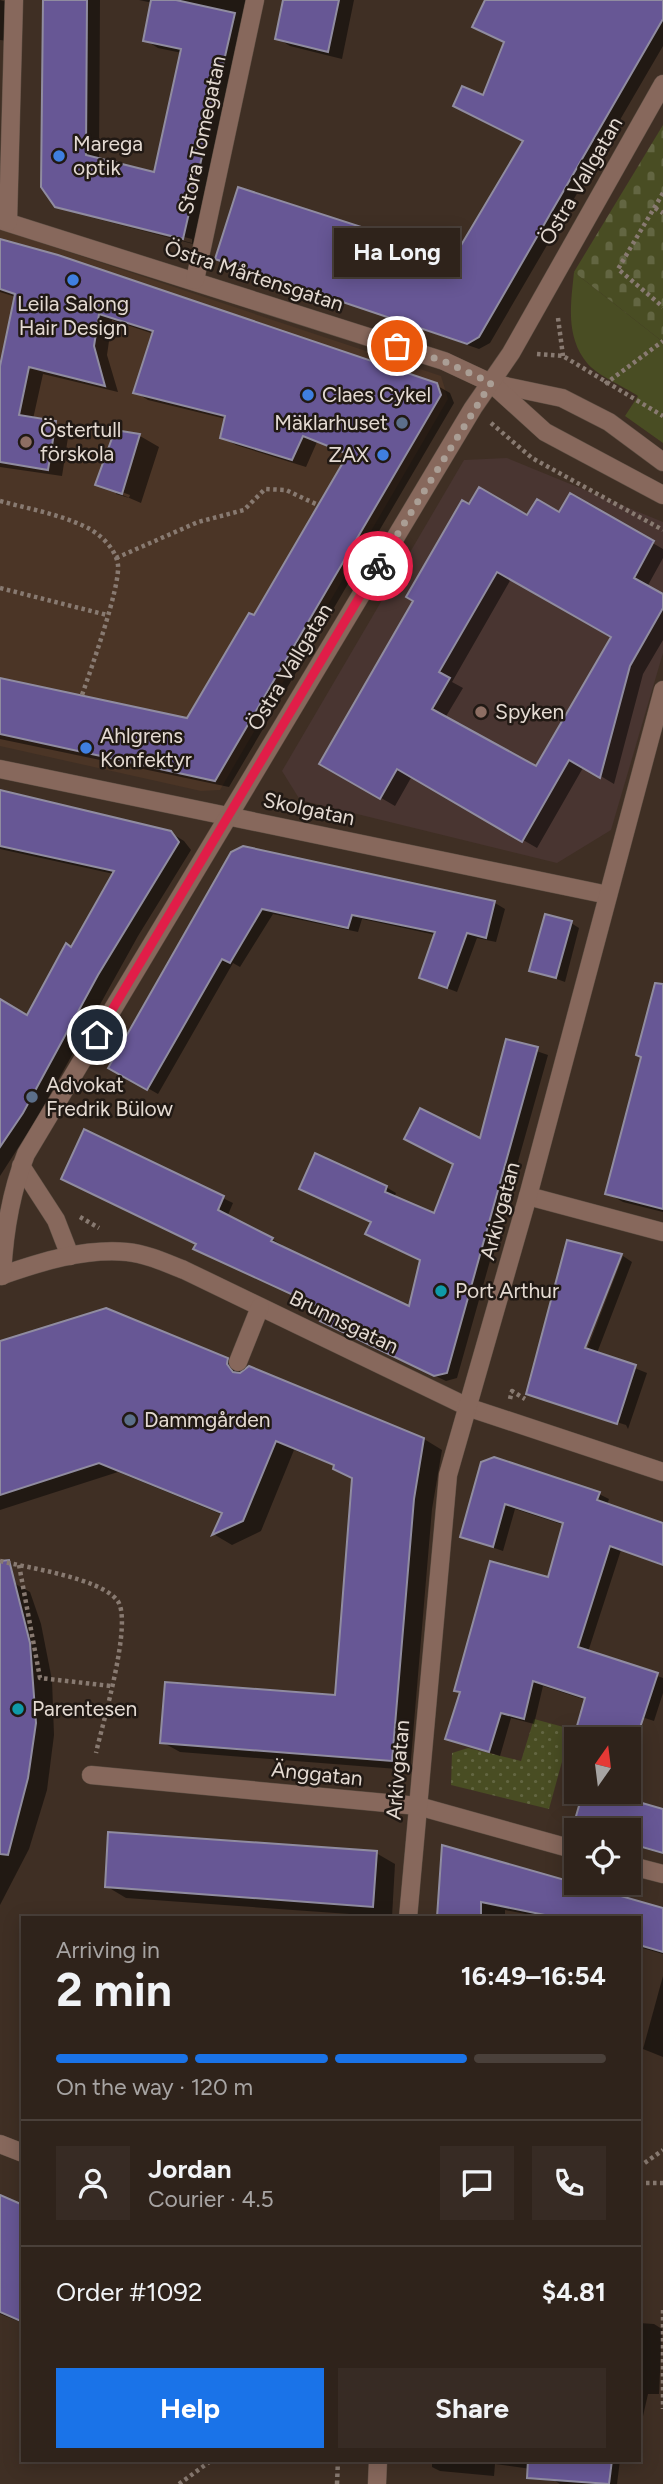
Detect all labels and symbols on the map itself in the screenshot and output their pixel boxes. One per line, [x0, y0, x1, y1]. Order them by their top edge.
street label: Stora Tomegatan [173, 53, 230, 216]
street label: Östra Vallgatan [534, 112, 627, 249]
place label: Marega optik [73, 131, 143, 180]
marker: Marega optik [51, 148, 67, 164]
callout: Ha Long [334, 227, 460, 276]
street label: Östra Mårtensgatan [161, 235, 347, 316]
marker: Leila Salong Hair Design [65, 272, 81, 288]
place label: Leila Salong Hair Design [17, 291, 129, 340]
pin [367, 316, 427, 376]
place label: Claes Cykel [322, 382, 431, 407]
marker: Claes Cykel [300, 387, 316, 403]
place label: Mäklarhuset [274, 410, 388, 435]
marker: Mäklarhuset [394, 415, 410, 431]
place label: Östertull förskola [40, 417, 121, 466]
marker: Östertull förskola [18, 434, 34, 450]
place label: ZAX [328, 442, 369, 467]
marker: ZAX [375, 447, 391, 463]
courier [343, 531, 413, 601]
street label: Östra Vallgatan [242, 599, 337, 735]
place label: Spyken [495, 699, 564, 724]
marker: Spyken [473, 704, 489, 720]
place label: Ahlgrens Konfektyr [100, 723, 192, 772]
marker: Ahlgrens Konfektyr [78, 740, 94, 756]
street label: Skolgatan [261, 787, 357, 830]
pin [67, 1005, 127, 1065]
place label: Advokat Fredrik Bülow [46, 1072, 173, 1121]
marker: Advokat Fredrik Bülow [24, 1089, 40, 1105]
street label: Arkivgatan [474, 1159, 525, 1263]
place label: Port Arthur [455, 1278, 559, 1303]
marker: Port Arthur [433, 1283, 449, 1299]
street label: Brunnsgatan [286, 1284, 403, 1359]
place label: Dammgården [144, 1407, 271, 1432]
marker: Dammgården [122, 1412, 138, 1428]
place label: Parentesen [32, 1696, 137, 1721]
marker: Parentesen [10, 1701, 26, 1717]
street label: Arkivgatan [381, 1719, 414, 1821]
north arrow [564, 1727, 640, 1804]
street label: Änggatan [270, 1756, 364, 1791]

